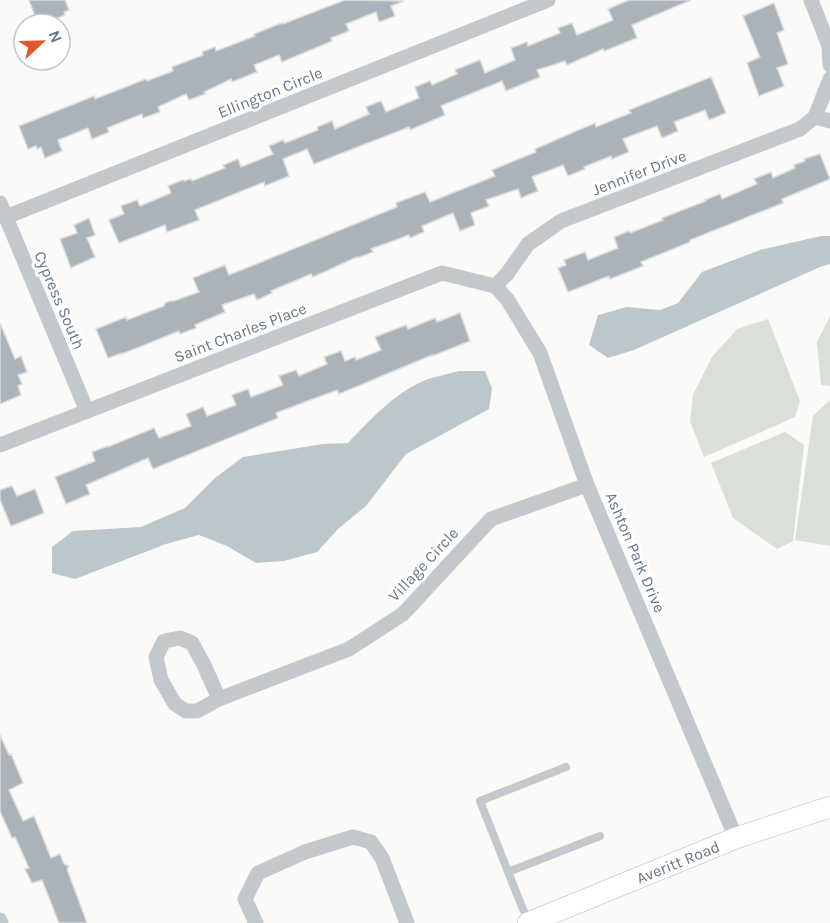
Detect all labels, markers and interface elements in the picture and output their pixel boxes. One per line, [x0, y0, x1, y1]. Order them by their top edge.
north arrow [12, 12, 72, 72]
text: N [44, 28, 66, 45]
street label: Ellington Circle [215, 63, 325, 122]
street label: Jennifer Drive [589, 146, 689, 199]
street label: Cypress South [30, 248, 89, 352]
street label: Saint Charles Place [171, 298, 309, 366]
street label: Ashton Park Drive [602, 489, 670, 615]
street label: Village Circle [384, 524, 462, 605]
street label: Averitt Road [634, 837, 723, 888]

